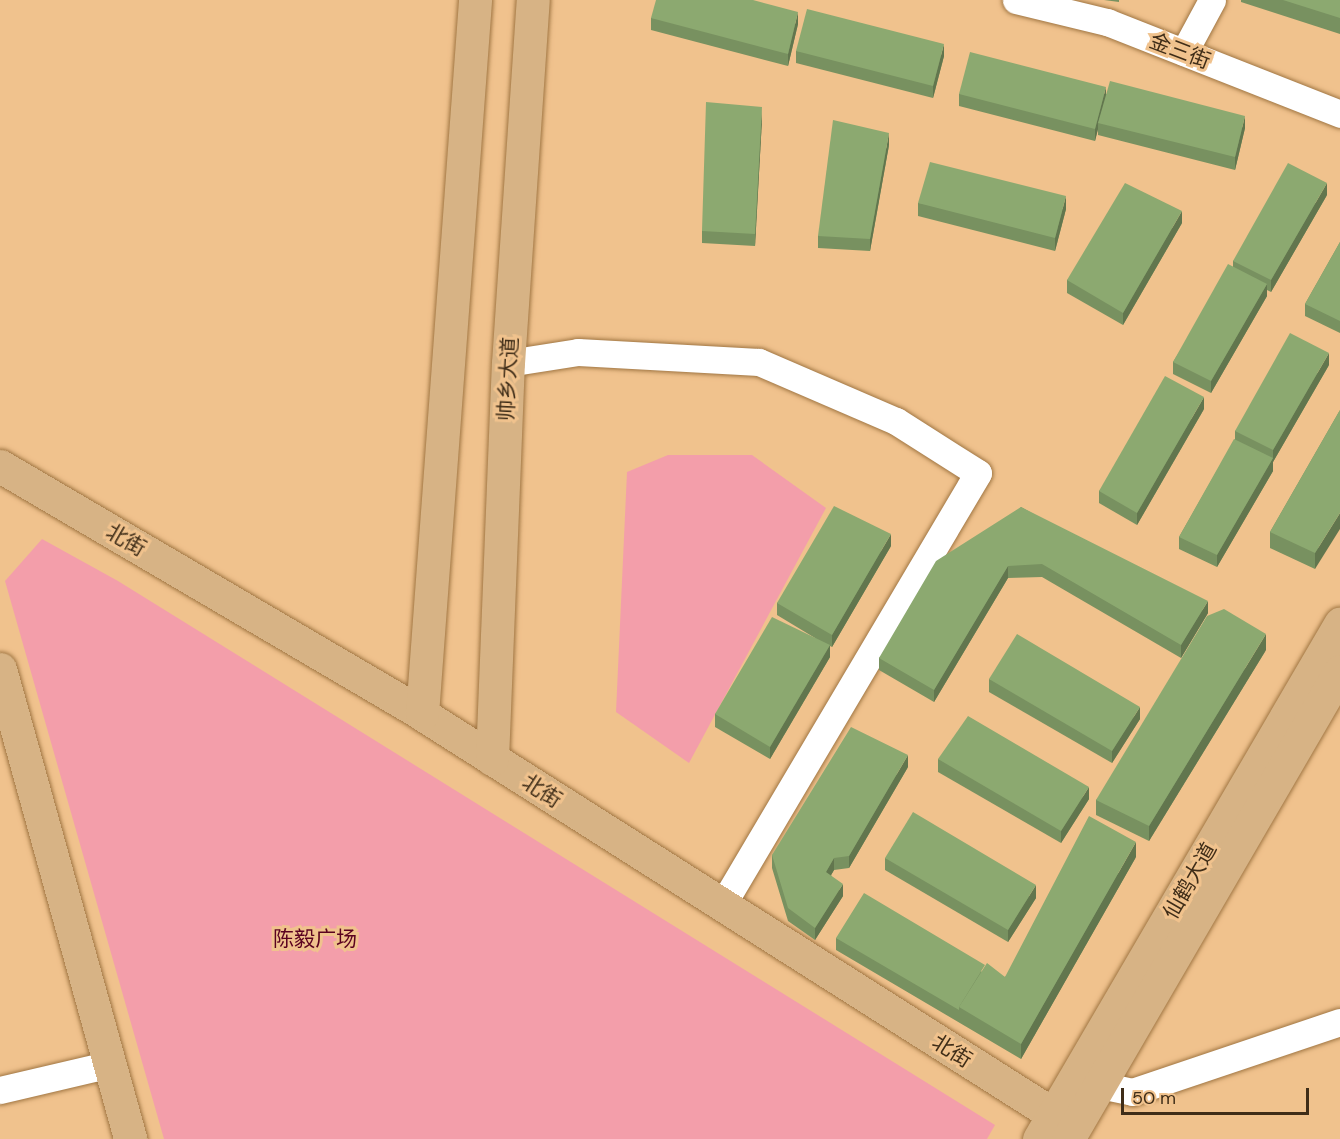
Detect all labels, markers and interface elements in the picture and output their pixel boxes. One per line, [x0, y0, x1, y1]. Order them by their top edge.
street label: 金三街 [1146, 28, 1214, 74]
street label: 帅乡大道 [493, 336, 523, 422]
street label: 北街 [102, 519, 150, 561]
street label: 北街 [518, 769, 566, 813]
street label: 仙鹤大道 [1158, 838, 1222, 924]
park label: 陈毅广场 [273, 926, 357, 952]
street label: 北街 [928, 1029, 976, 1073]
scale bar [1124, 1076, 1312, 1114]
text: 50 m [1132, 1086, 1176, 1110]

